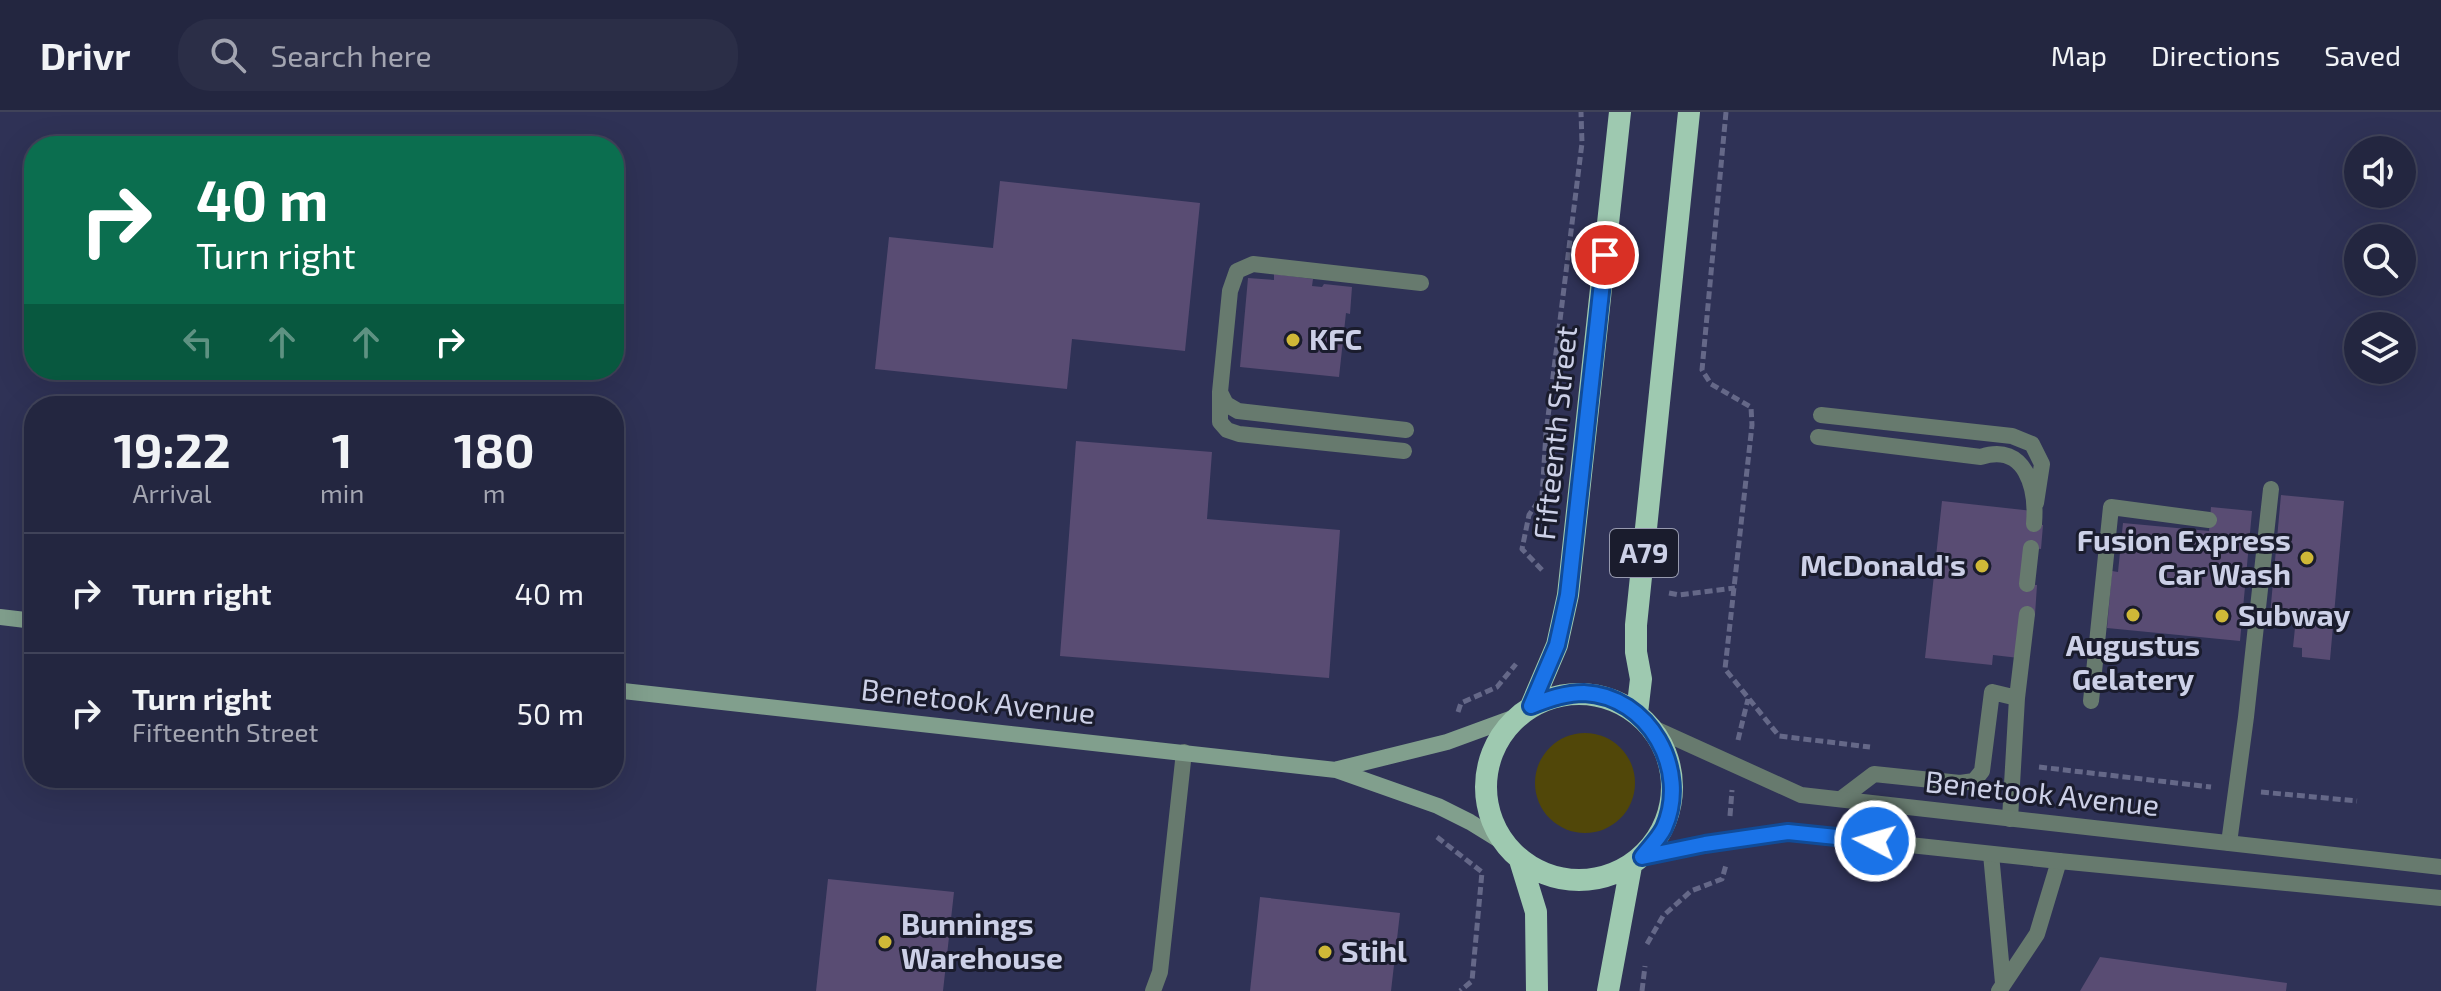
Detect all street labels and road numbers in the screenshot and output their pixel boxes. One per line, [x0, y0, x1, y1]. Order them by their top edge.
street label: Fifteenth Street [1525, 324, 1583, 542]
road number: A79 [1610, 529, 1678, 577]
street label: Benetook Avenue [859, 670, 1097, 730]
street label: Benetook Avenue [1923, 762, 2161, 822]

